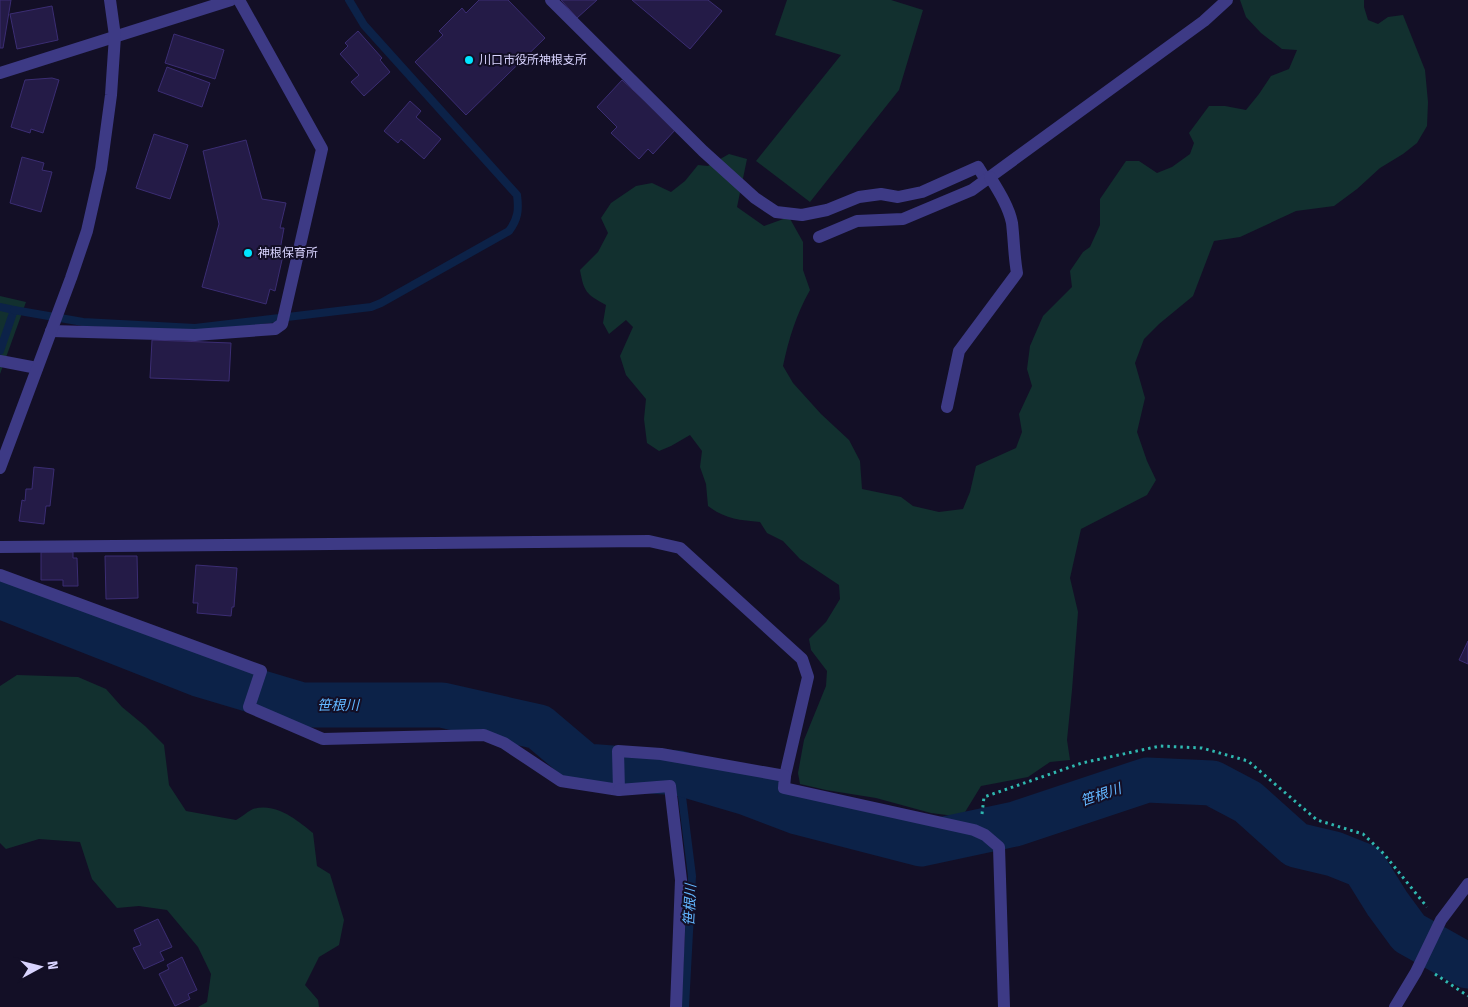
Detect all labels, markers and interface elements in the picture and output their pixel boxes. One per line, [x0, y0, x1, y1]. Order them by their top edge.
place label: 川口市役所神根支所 [479, 53, 587, 67]
marker: 川口市役所神根支所 [463, 54, 475, 66]
place label: 神根保育所 [258, 246, 318, 260]
marker: 神根保育所 [242, 247, 254, 259]
water label: 笹根川 [317, 697, 361, 714]
water label: 笹根川 [1078, 779, 1126, 810]
water label: 笹根川 [680, 882, 700, 926]
north arrow [15, 942, 65, 992]
text: N [43, 960, 61, 971]

